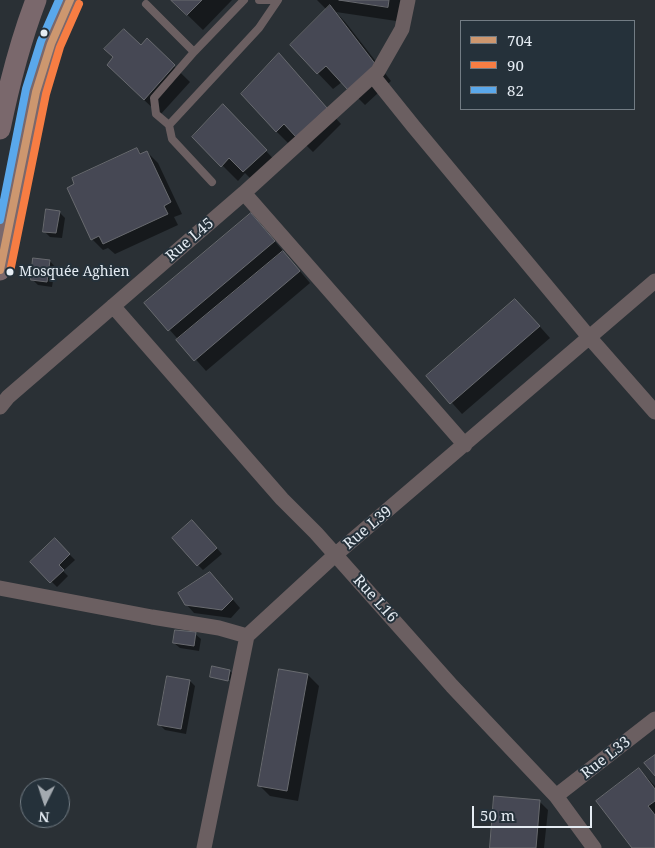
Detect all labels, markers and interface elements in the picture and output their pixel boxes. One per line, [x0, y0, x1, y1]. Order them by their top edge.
legend [460, 20, 635, 110]
unlabelled marker [39, 28, 49, 38]
text: 704 [507, 30, 532, 50]
text: 90 [507, 55, 524, 75]
text: 82 [507, 80, 524, 100]
street label: Rue L45 [162, 214, 218, 266]
place label: Mosquée Aghien [19, 264, 130, 280]
marker: Mosquée Aghien [5, 267, 15, 277]
street label: Rue L39 [340, 503, 396, 553]
street label: Rue L16 [349, 572, 401, 626]
street label: Rue L33 [578, 733, 634, 783]
north arrow [20, 778, 70, 828]
scale bar [475, 796, 595, 828]
text: 50 m [480, 805, 515, 825]
text: N [38, 808, 50, 827]

